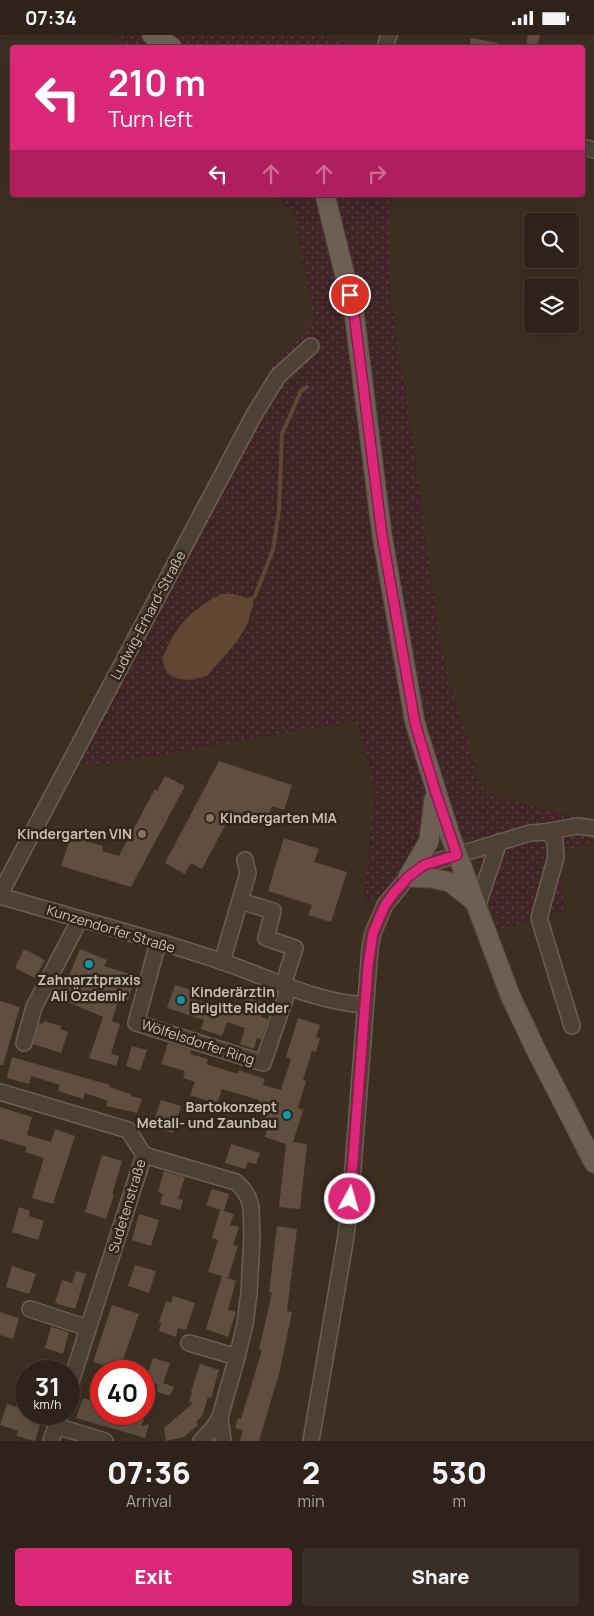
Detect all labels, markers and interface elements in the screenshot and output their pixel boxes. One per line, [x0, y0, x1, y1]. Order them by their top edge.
text: 07:34 [25, 5, 77, 31]
text: 210 m [108, 59, 206, 107]
icon: left [25, 65, 90, 130]
text: Turn left [108, 104, 193, 134]
icon: left [204, 160, 232, 188]
icon: ahead [257, 160, 285, 188]
icon: ahead [310, 160, 338, 188]
icon: right [363, 160, 391, 188]
map controls [524, 213, 579, 333]
button: search [524, 213, 579, 268]
pin [329, 274, 371, 316]
button: layers [524, 278, 579, 333]
icon: arrive [336, 281, 364, 309]
street label: Ludwig-Erhard-Straße [105, 547, 190, 683]
place label: Kindergarten MIA [220, 808, 338, 827]
marker: Kindergarten MIA [204, 812, 216, 824]
place label: Kindergarten VIN [17, 824, 132, 843]
marker: Kindergarten VIN [136, 828, 148, 840]
street label: Kunzendorfer Straße [45, 900, 178, 957]
marker: Zahnarztpraxis Ali Özdemir [83, 958, 95, 970]
place label: Zahnarztpraxis Ali Özdemir [37, 970, 141, 1005]
place label: Kinderärztin Brigitte Ridder [191, 982, 289, 1017]
marker: Kinderärztin Brigitte Ridder [175, 994, 187, 1006]
street label: Wölfelsdorfer Ring [139, 1014, 257, 1069]
place label: Bartokonzept Metall- und Zaunbau [137, 1097, 277, 1132]
marker: Bartokonzept Metall- und Zaunbau [281, 1109, 293, 1121]
street label: Sudetenstraße [103, 1157, 150, 1255]
position arrow [323, 1172, 375, 1224]
speed limit sign: 40 [90, 1360, 155, 1425]
text: 31 [35, 1369, 60, 1404]
text: km/h [34, 1396, 61, 1413]
text: 07:36 [107, 1452, 191, 1493]
text: 2 [302, 1452, 320, 1493]
text: 530 [431, 1452, 487, 1493]
text: Arrival [126, 1490, 172, 1512]
text: min [298, 1490, 324, 1512]
text: m [452, 1490, 466, 1512]
button: Exit [15, 1548, 292, 1606]
button: Share [302, 1548, 579, 1606]

